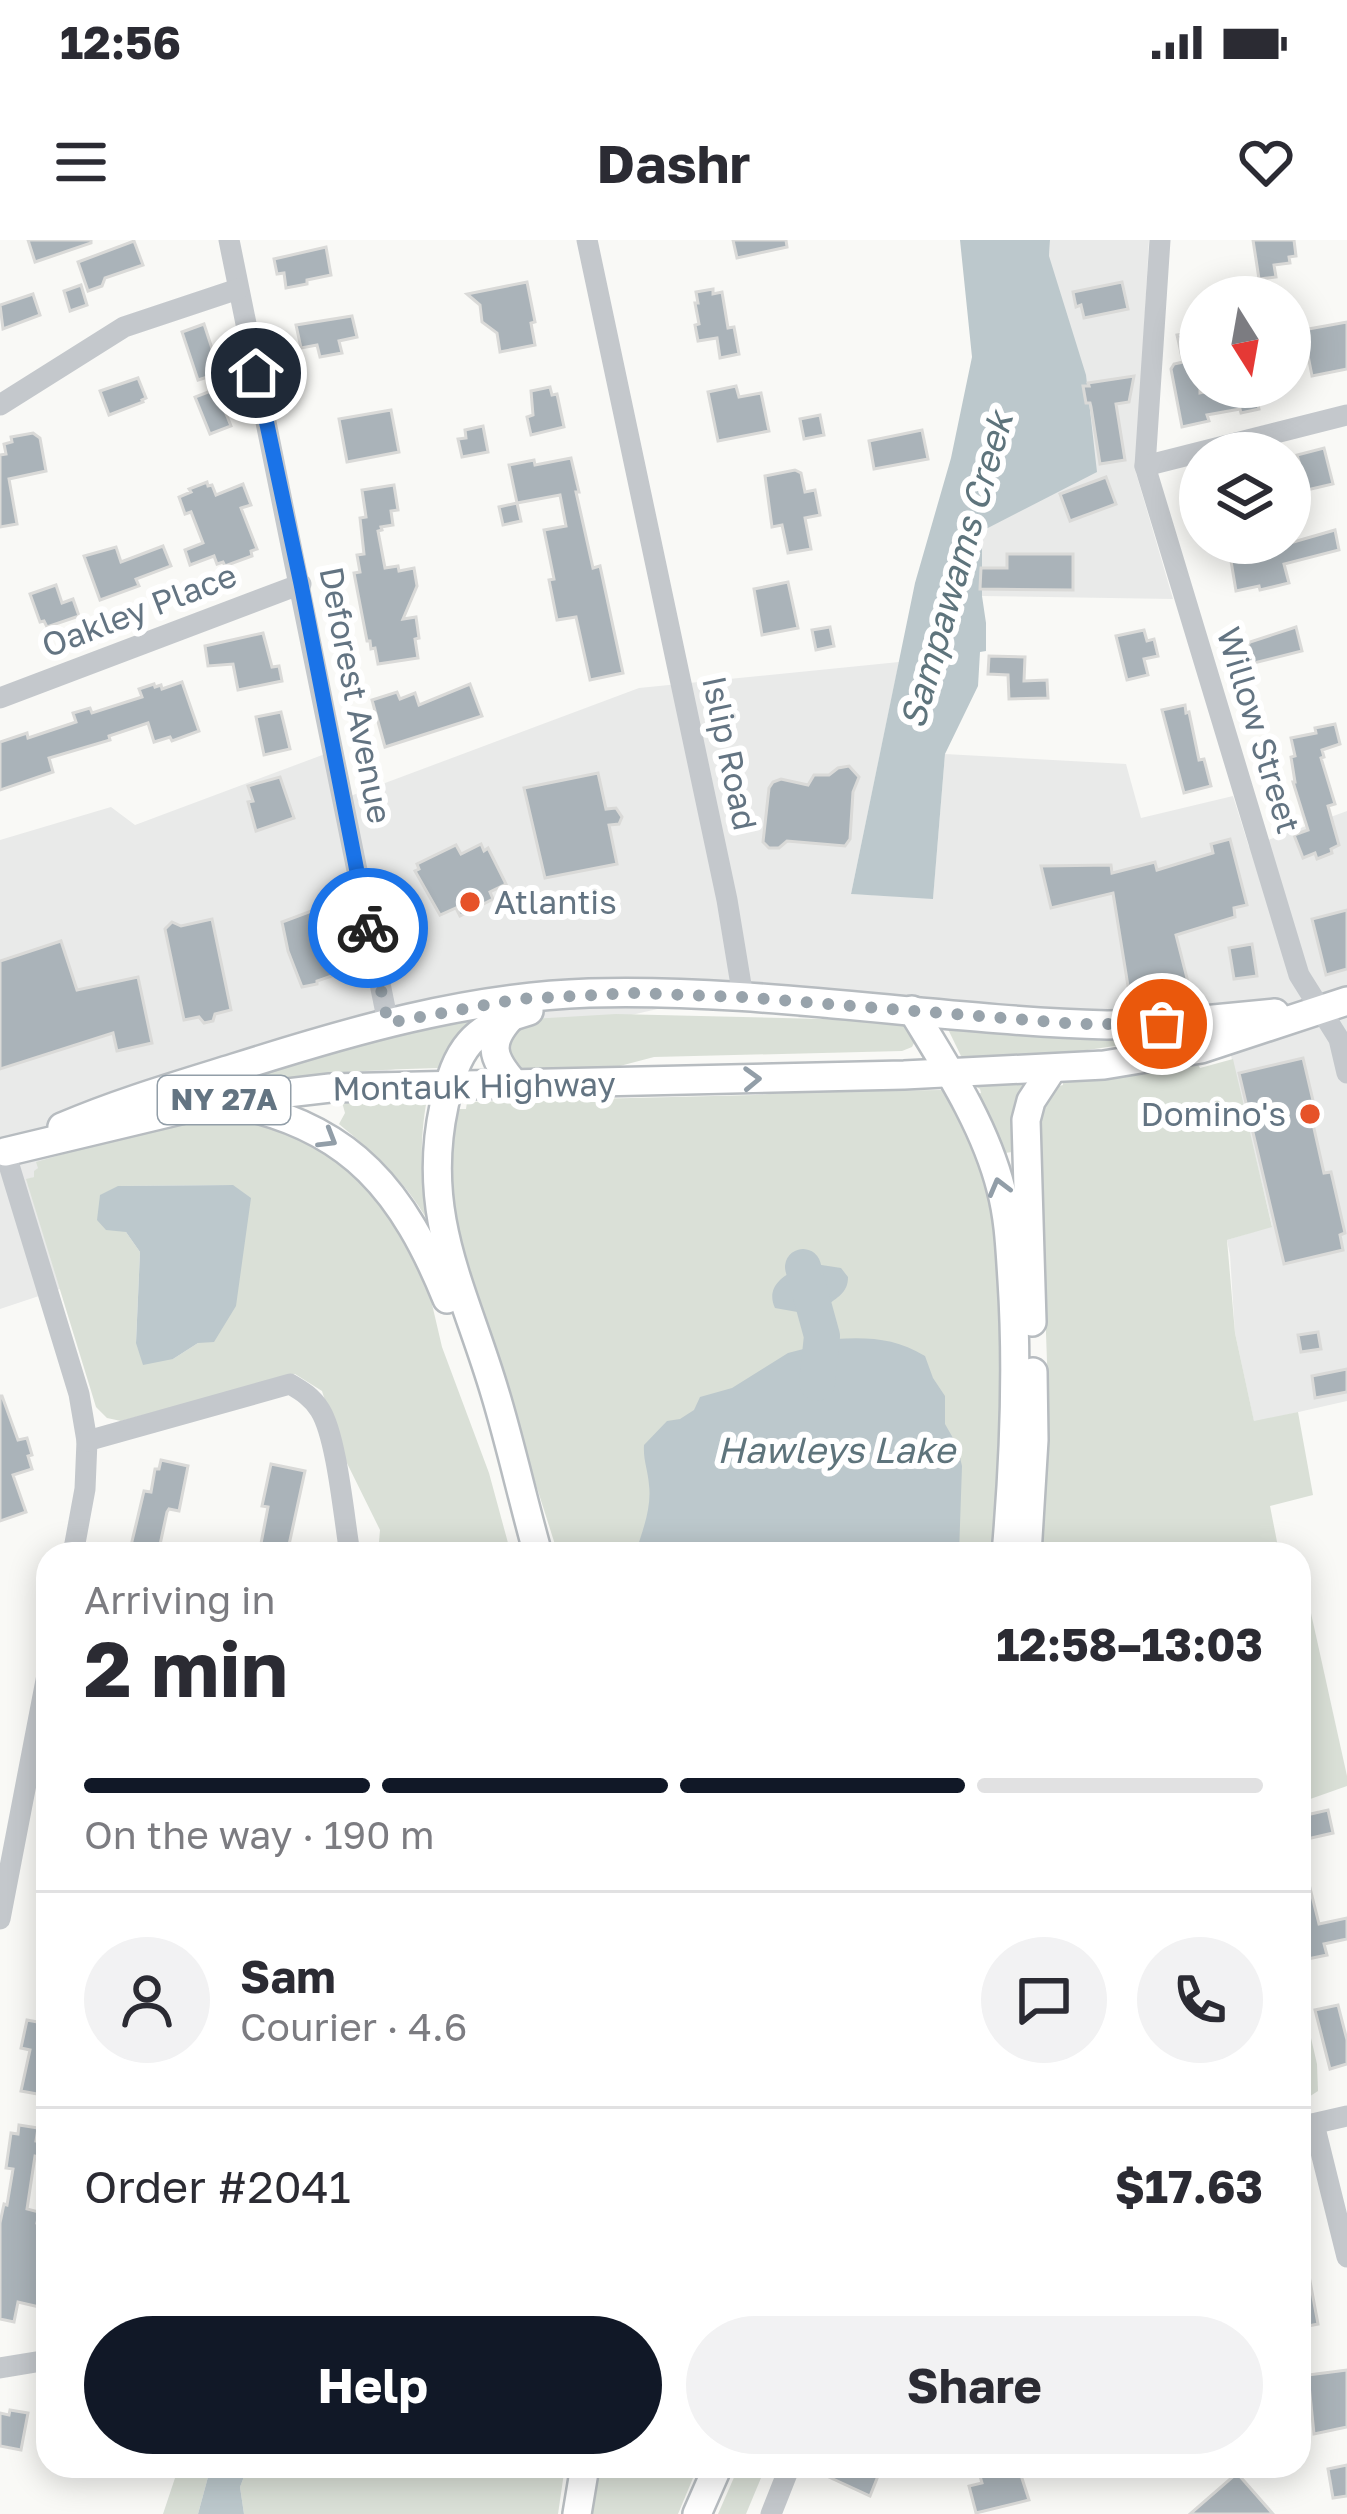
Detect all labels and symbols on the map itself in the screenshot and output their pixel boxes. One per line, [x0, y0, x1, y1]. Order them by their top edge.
north arrow [1179, 276, 1311, 408]
pin [205, 322, 307, 424]
water label: Sampawams Creek [890, 404, 1022, 733]
street label: Oakley Place [36, 555, 242, 664]
street label: Deforest Avenue [312, 563, 400, 827]
street label: Willow Street [1210, 622, 1309, 838]
street label: Islip Road [695, 672, 766, 834]
courier [308, 868, 428, 988]
place label: Atlantis [494, 882, 617, 921]
marker: Atlantis [457, 889, 483, 915]
pin [1111, 973, 1213, 1075]
street label: Montauk Highway [332, 1064, 616, 1107]
one-way arrow [743, 1067, 762, 1093]
road number: NY 27A [158, 1076, 290, 1124]
place label: Domino's [1141, 1094, 1286, 1133]
marker: Domino's [1297, 1101, 1323, 1127]
one-way arrow [315, 1125, 337, 1148]
one-way arrow [989, 1177, 1014, 1197]
water label: Hawleys Lake [717, 1428, 957, 1471]

